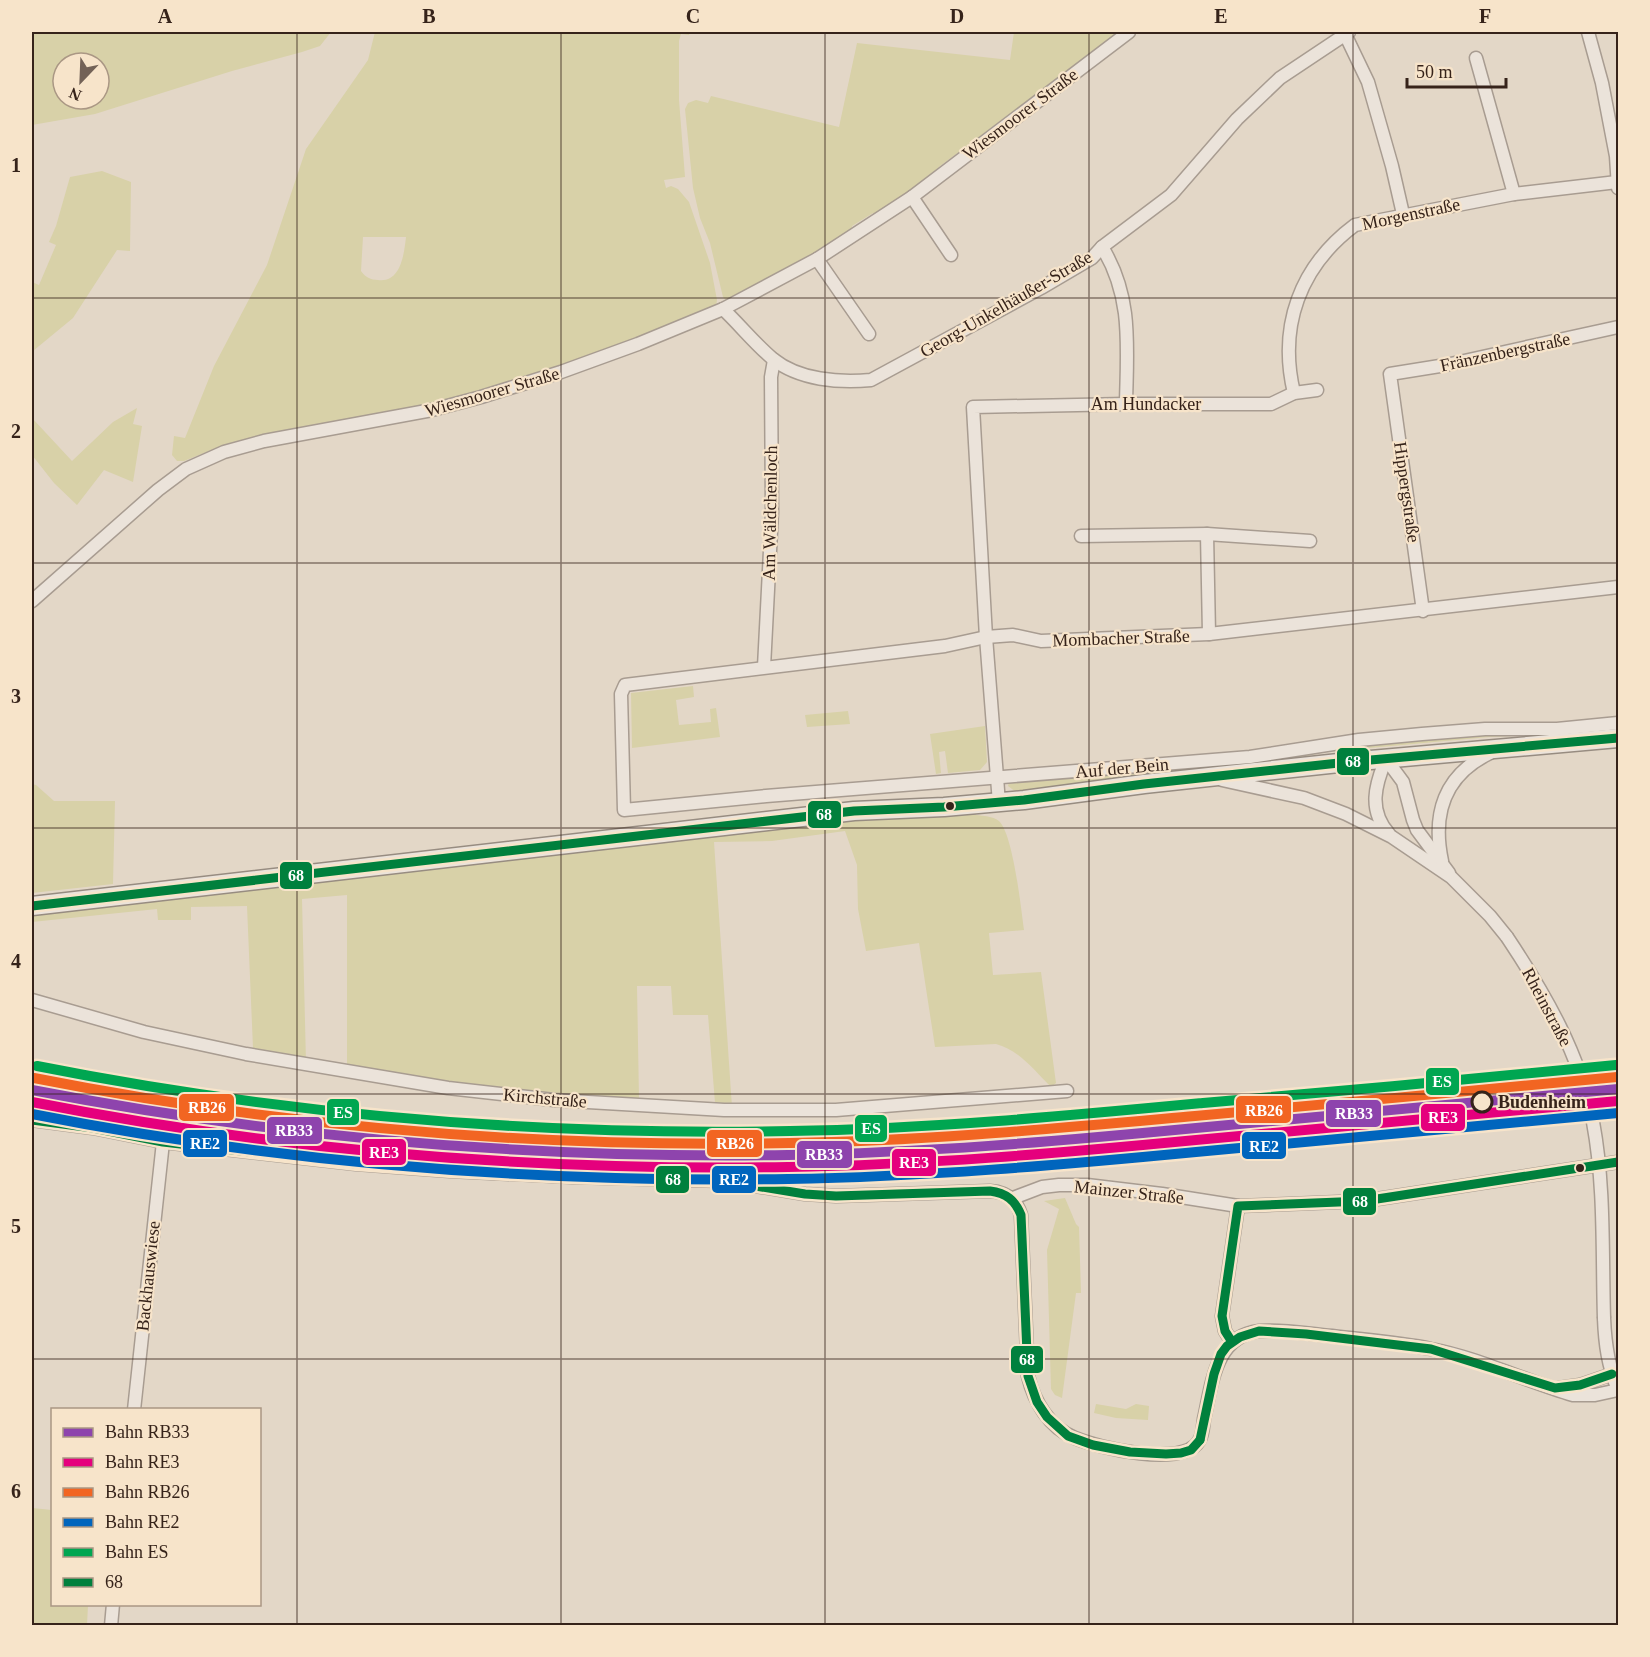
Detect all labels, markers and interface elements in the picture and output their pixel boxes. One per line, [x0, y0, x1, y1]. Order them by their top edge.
text: A [158, 5, 173, 27]
text: B [422, 5, 436, 27]
text: C [686, 5, 700, 27]
text: D [950, 5, 964, 27]
text: E [1214, 5, 1228, 27]
text: F [1479, 5, 1491, 27]
north arrow [51, 51, 111, 111]
scale bar [1407, 51, 1506, 89]
text: 50 m [1416, 62, 1453, 82]
street label: Wiesmoorer Straße [959, 64, 1081, 164]
text: N [66, 84, 84, 104]
text: 1 [11, 154, 21, 176]
street label: Morgenstraße [1360, 194, 1462, 234]
street label: Georg-Unkelhäußer-Straße [916, 247, 1096, 361]
street label: Fränzenbergstraße [1438, 328, 1572, 376]
street label: Wiesmoorer Straße [423, 363, 561, 421]
street label: Am Hundacker [1091, 394, 1201, 414]
text: 2 [11, 420, 21, 442]
street label: Hippergstraße [1390, 440, 1424, 544]
street label: Am Wäldchenloch [759, 445, 781, 581]
street label: Mombacher Straße [1052, 626, 1190, 650]
text: 3 [11, 685, 21, 707]
line badge: 68 [1336, 747, 1370, 776]
text: 68 [1345, 753, 1361, 770]
street label: Auf der Bein [1074, 754, 1170, 782]
line badge: 68 [807, 800, 842, 829]
unlabelled marker [944, 800, 956, 812]
text: 68 [816, 806, 832, 823]
line badge: 68 [279, 861, 313, 890]
text: 68 [288, 867, 304, 884]
text: 4 [11, 950, 21, 972]
street label: Rheinstraße [1518, 964, 1576, 1050]
line badge: ES [1425, 1067, 1460, 1096]
text: ES [1432, 1073, 1452, 1090]
street label: Kirchstraße [502, 1084, 588, 1112]
marker: Budenheim [1471, 1091, 1493, 1113]
place label: Budenheim [1498, 1092, 1586, 1112]
line badge: RB26 [178, 1093, 235, 1122]
line badge: RB26 [1235, 1095, 1292, 1124]
line badge: ES [326, 1098, 360, 1126]
text: RB26 [188, 1099, 226, 1116]
line badge: RB33 [1325, 1099, 1382, 1128]
text: RB26 [1245, 1102, 1283, 1119]
line badge: RE3 [1420, 1103, 1466, 1132]
text: ES [333, 1104, 353, 1121]
text: RB33 [1335, 1105, 1373, 1122]
text: RE3 [1428, 1109, 1458, 1126]
line badge: ES [854, 1114, 888, 1143]
line badge: RB33 [266, 1116, 323, 1145]
text: ES [861, 1120, 881, 1137]
text: RB33 [275, 1122, 313, 1139]
line badge: RE2 [182, 1129, 228, 1158]
line badge: RB26 [706, 1129, 763, 1158]
line badge: RE2 [1241, 1131, 1287, 1160]
text: RE2 [190, 1135, 220, 1152]
text: RB26 [716, 1135, 754, 1152]
line badge: RE3 [361, 1138, 407, 1166]
text: RE2 [1249, 1138, 1279, 1155]
line badge: RB33 [796, 1140, 853, 1169]
text: RE3 [369, 1144, 399, 1161]
text: RB33 [805, 1146, 843, 1163]
line badge: RE3 [891, 1148, 937, 1177]
text: RE3 [899, 1154, 929, 1171]
unlabelled marker [1574, 1162, 1586, 1174]
line badge: 68 [655, 1165, 690, 1194]
line badge: RE2 [711, 1165, 757, 1194]
text: 68 [665, 1171, 681, 1188]
text: RE2 [719, 1171, 749, 1188]
street label: Mainzer Straße [1073, 1176, 1185, 1208]
line badge: 68 [1342, 1187, 1377, 1216]
text: 68 [1352, 1193, 1368, 1210]
text: 5 [11, 1215, 21, 1237]
street label: Backhauswiese [132, 1220, 164, 1332]
line badge: 68 [1010, 1345, 1044, 1374]
text: 68 [1019, 1351, 1035, 1368]
legend [51, 1408, 261, 1606]
text: Bahn RB33 [105, 1422, 190, 1442]
text: Bahn RE3 [105, 1452, 180, 1472]
text: 6 [11, 1480, 21, 1502]
text: Bahn RB26 [105, 1482, 190, 1502]
text: Bahn RE2 [105, 1512, 180, 1532]
text: Bahn ES [105, 1542, 169, 1562]
text: 68 [105, 1572, 123, 1592]

